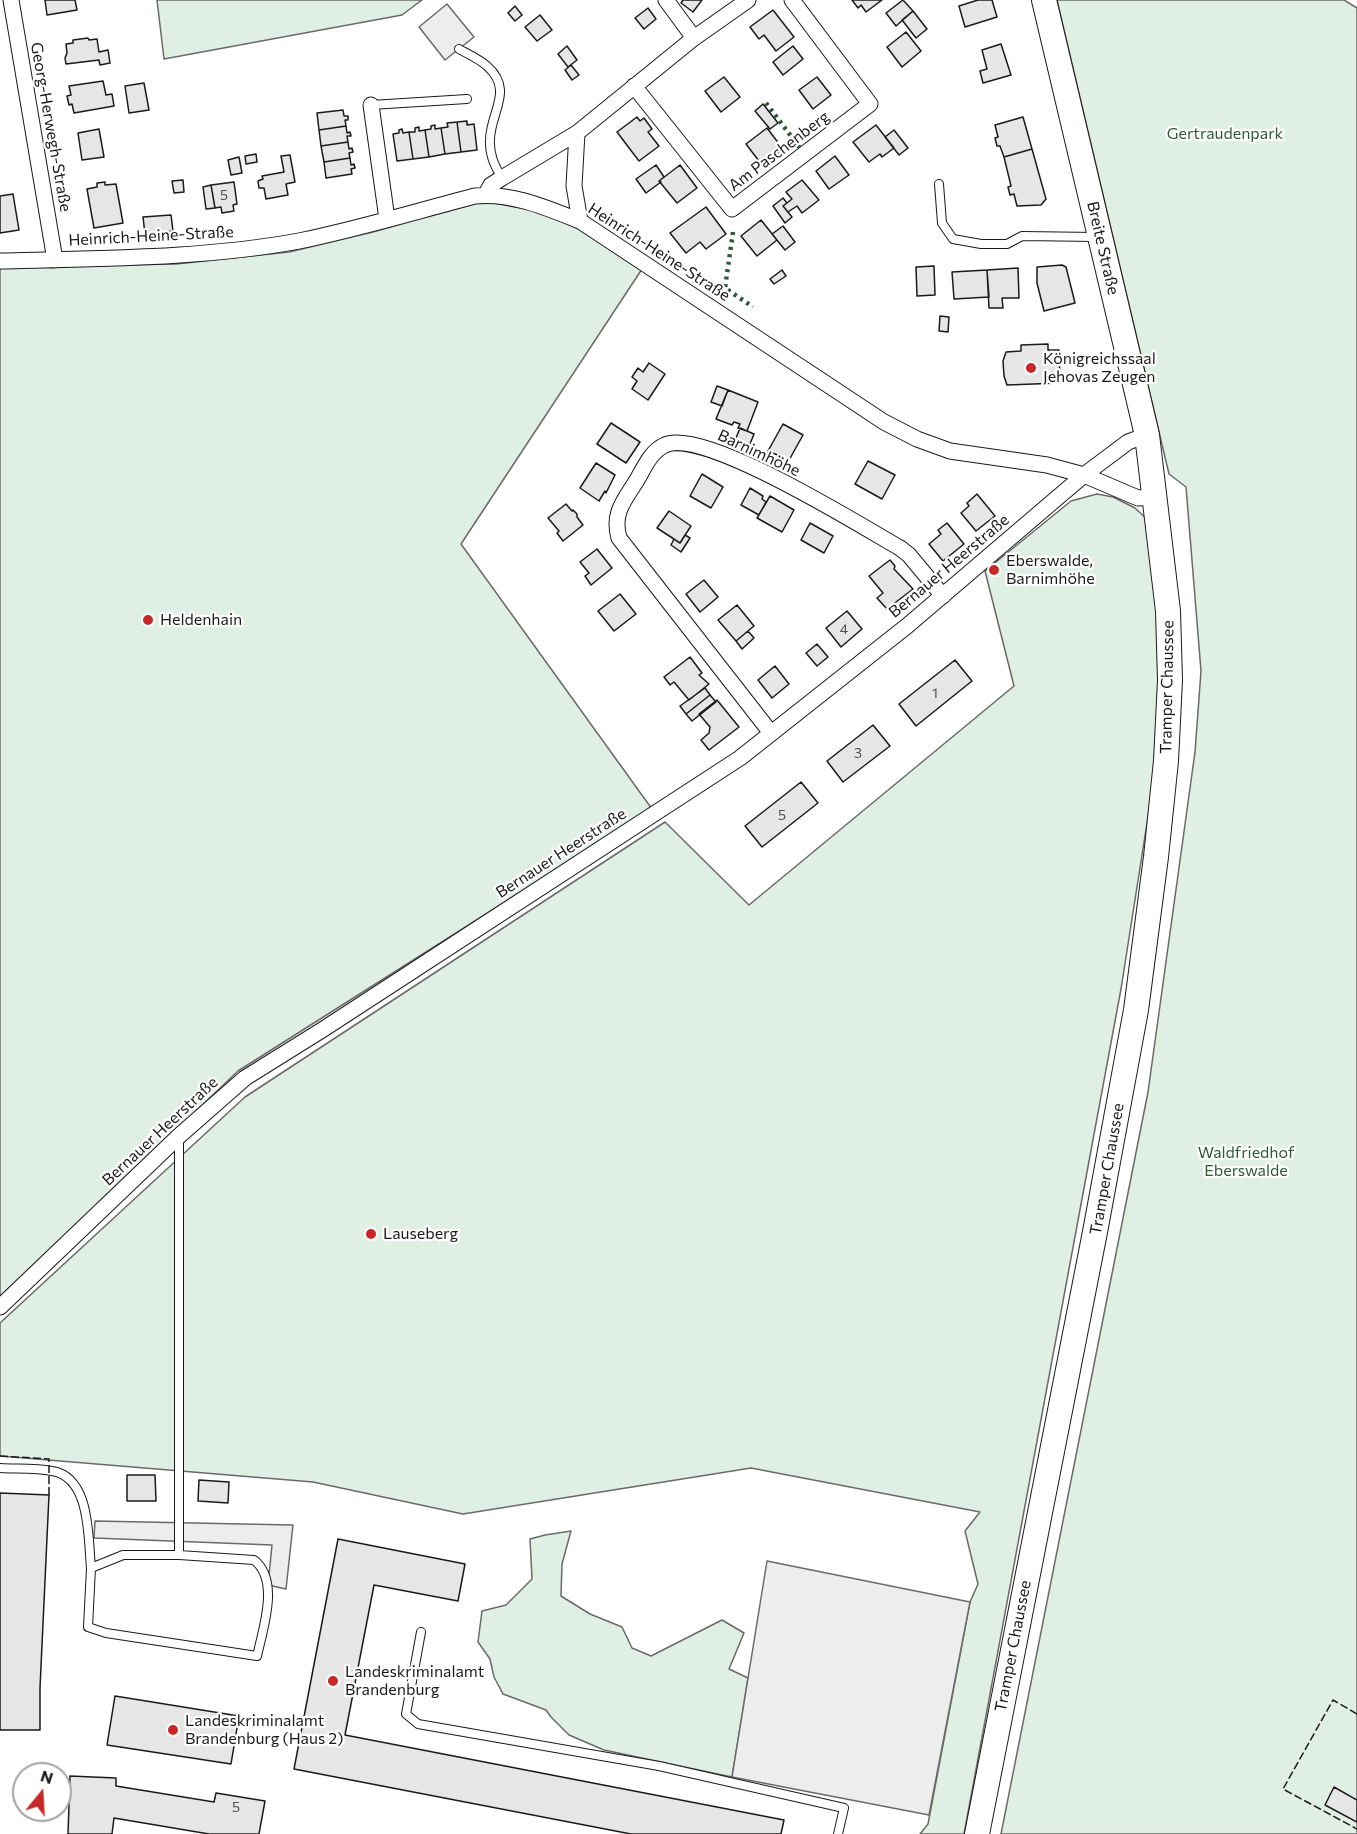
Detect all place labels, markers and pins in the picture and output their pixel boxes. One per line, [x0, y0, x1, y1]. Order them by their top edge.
place label: Königreichssaal Jehovas Zeugen [1043, 349, 1156, 387]
marker: Königreichssaal Jehovas Zeugen [1024, 361, 1038, 375]
place label: Eberswalde, Barnimhöhe [1006, 551, 1095, 589]
marker: Eberswalde, Barnimhöhe [987, 563, 1001, 577]
place label: Heldenhain [160, 610, 242, 630]
marker: Heldenhain [141, 613, 155, 627]
place label: Lauseberg [383, 1224, 458, 1244]
marker: Lauseberg [364, 1227, 378, 1241]
place label: Landeskriminalamt Brandenburg [345, 1662, 484, 1700]
marker: Landeskriminalamt Brandenburg [326, 1674, 340, 1688]
place label: Landeskriminalamt Brandenburg (Haus 2) [185, 1711, 343, 1749]
marker: Landeskriminalamt Brandenburg (Haus 2) [166, 1723, 180, 1737]

